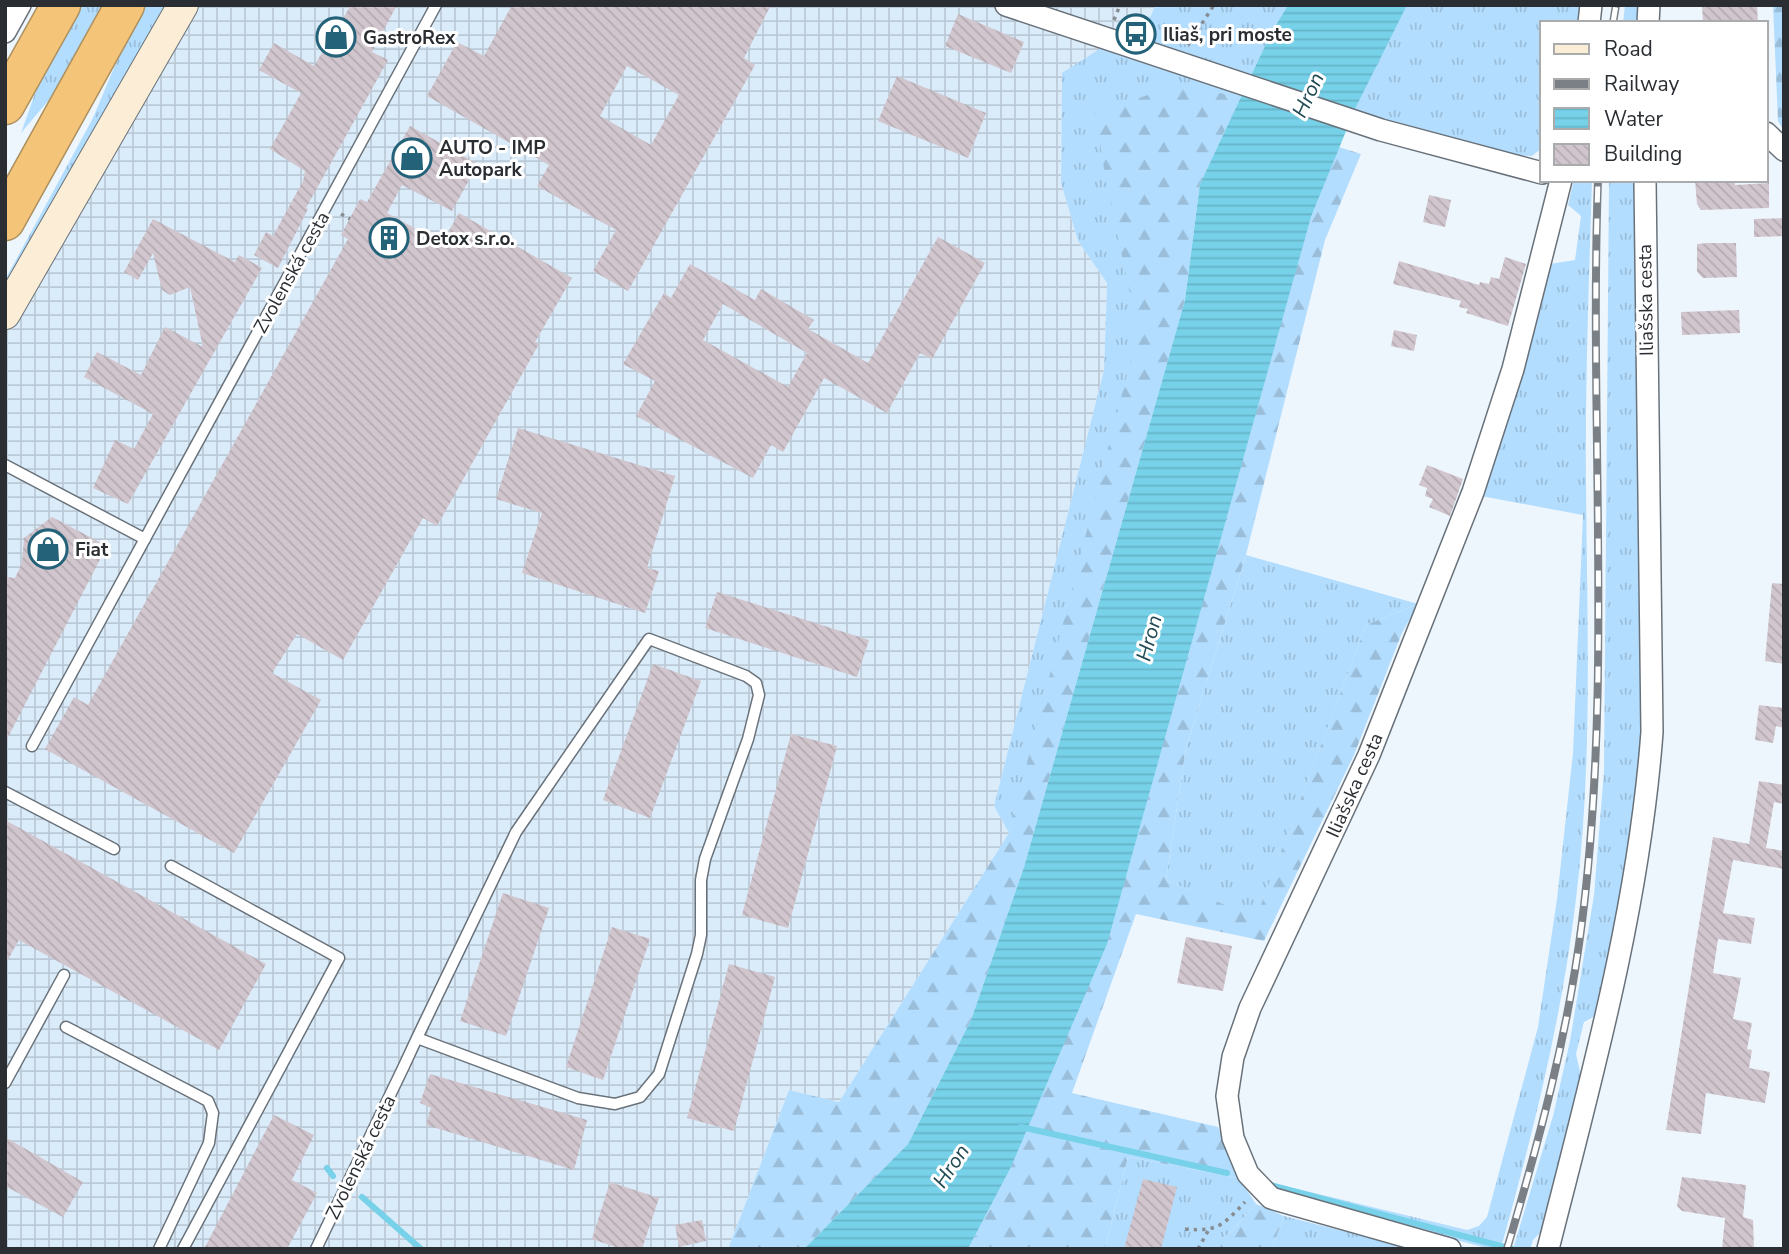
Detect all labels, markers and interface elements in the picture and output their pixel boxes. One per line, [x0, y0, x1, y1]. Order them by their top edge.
bus stop icon: Iliaš, pri moste [1115, 13, 1157, 55]
shop icon: GastroRex [315, 16, 357, 58]
legend [1540, 21, 1768, 182]
place label: Iliaš, pri moste [1163, 22, 1292, 48]
place label: GastroRex [363, 25, 456, 51]
text: Road [1604, 35, 1653, 63]
water label: Hron [1285, 68, 1331, 122]
text: Railway [1604, 70, 1679, 98]
text: Water [1604, 105, 1663, 133]
place label: AUTO - IMP Autopark [439, 135, 546, 183]
shop icon: AUTO - IMP Autopark [391, 137, 433, 179]
text: Building [1604, 140, 1682, 168]
street label: Zvolenská cesta [248, 207, 336, 338]
building icon: Detox s.r.o. [368, 217, 410, 259]
place label: Detox s.r.o. [416, 226, 515, 252]
street label: Iliašska cesta [1632, 244, 1660, 356]
shop icon: Fiat [27, 528, 69, 570]
place label: Fiat [75, 537, 109, 563]
water label: Hron [1129, 612, 1169, 664]
street label: Iliašska cesta [1320, 729, 1390, 842]
street label: Zvolenská cesta [320, 1091, 402, 1224]
water label: Hron [926, 1139, 976, 1193]

